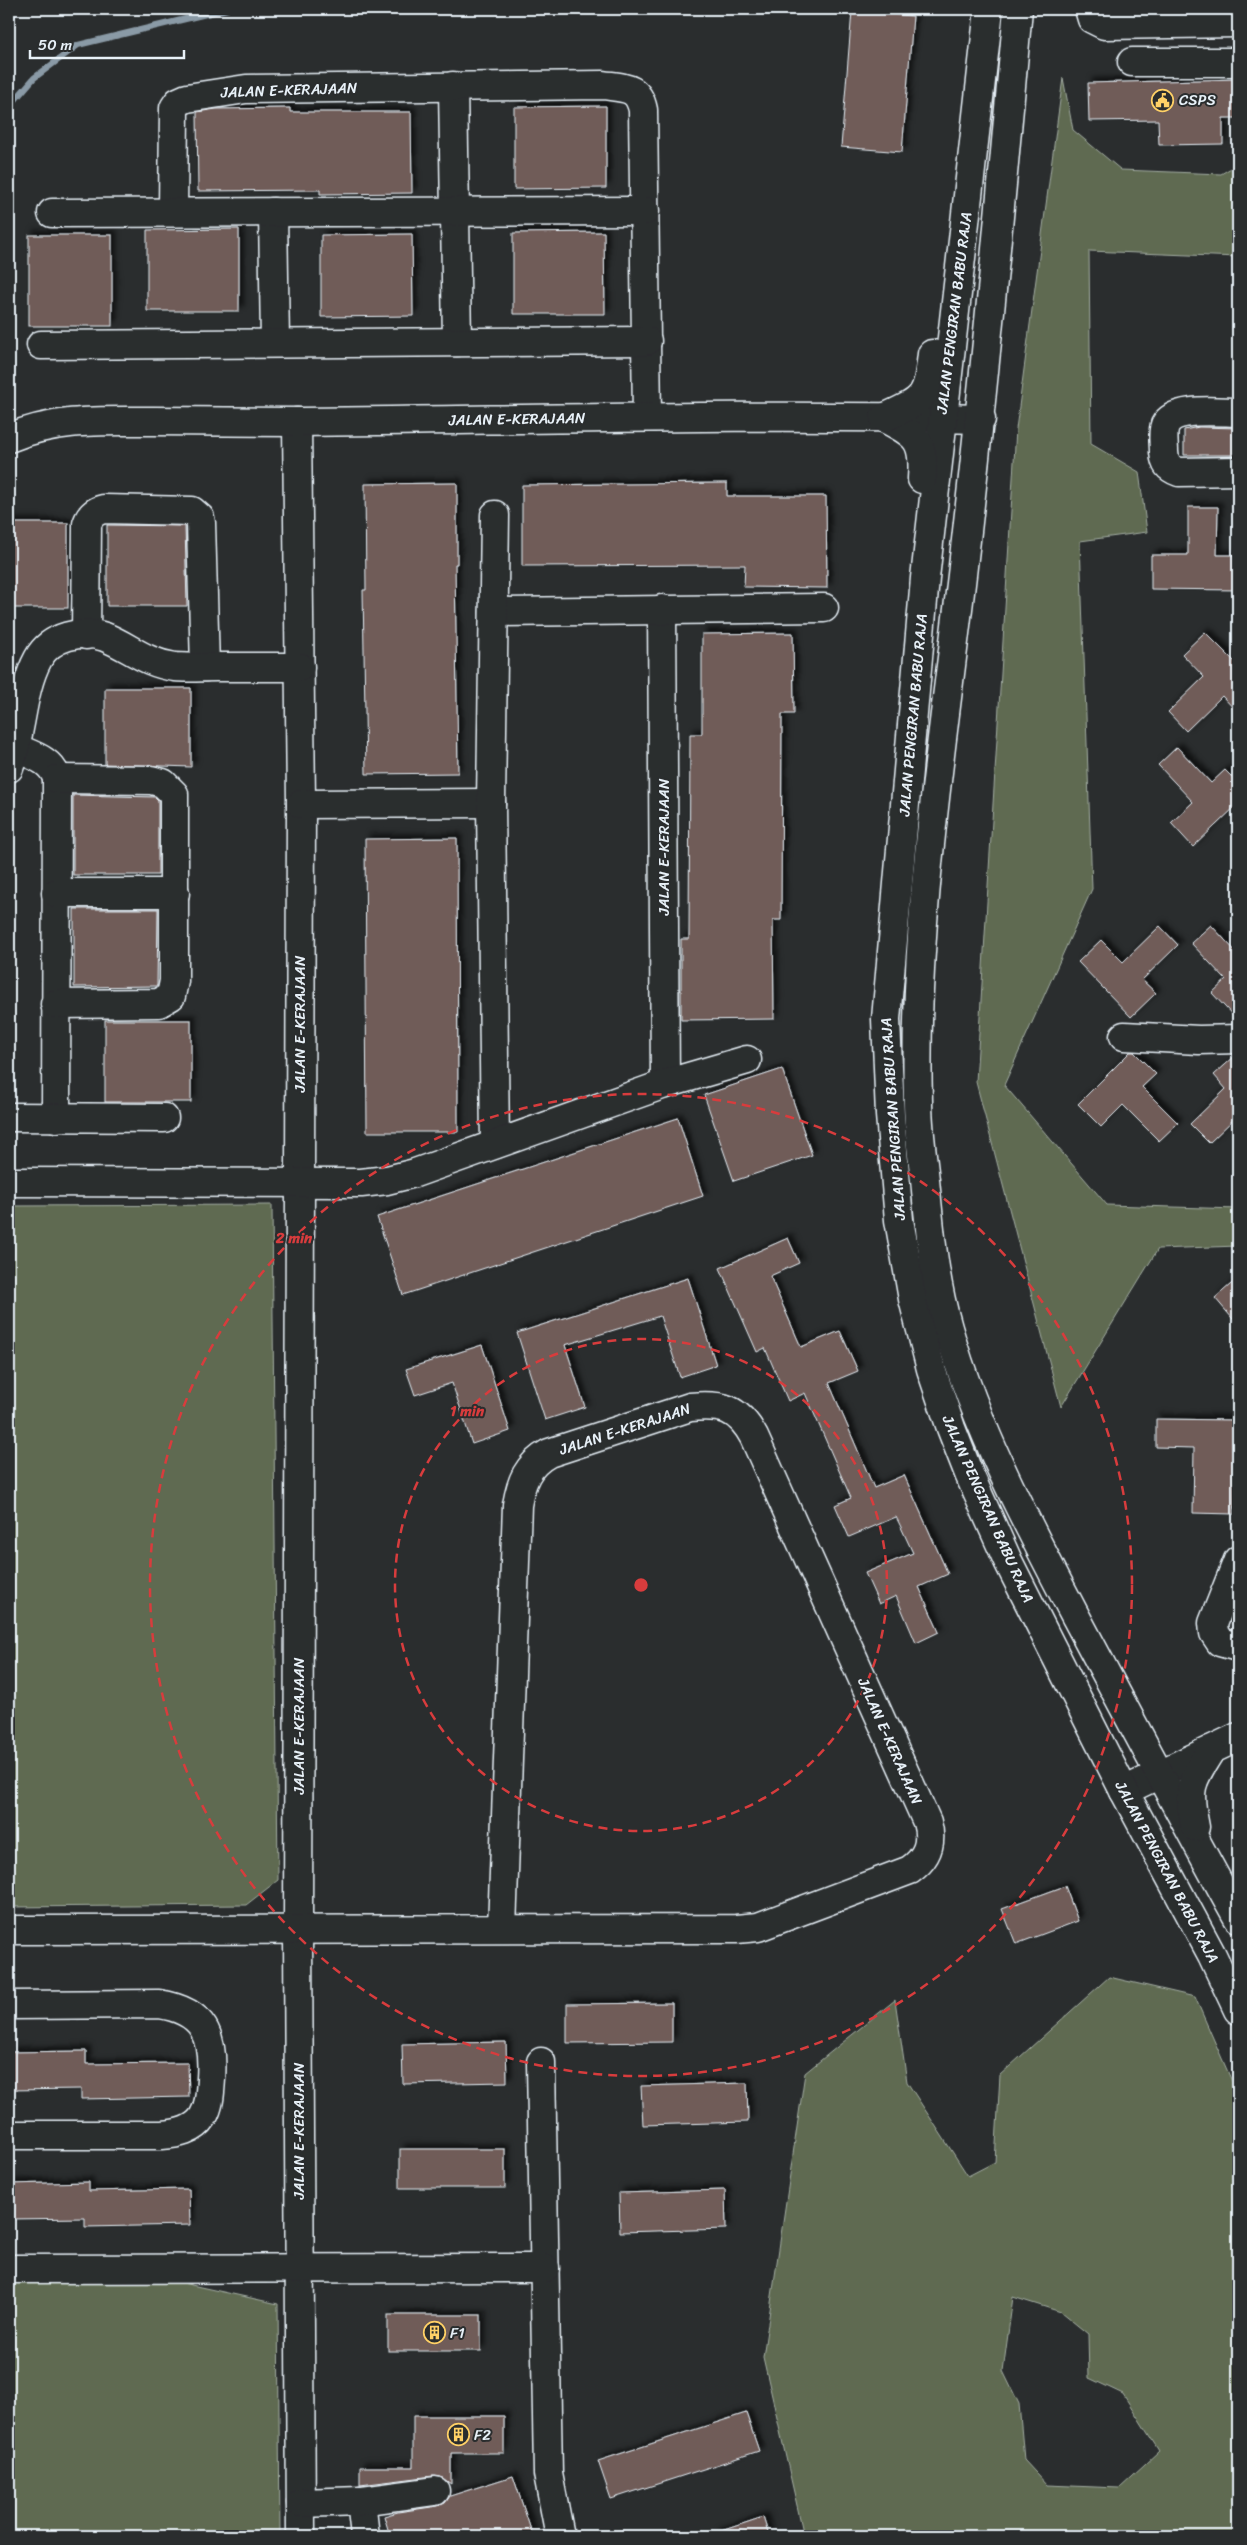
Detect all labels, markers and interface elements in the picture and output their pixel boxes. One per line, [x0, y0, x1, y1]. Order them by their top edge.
scale bar [30, 28, 184, 60]
text: 50 m [38, 32, 73, 58]
street label: JALAN E-KERAJAAN [219, 75, 358, 105]
place label: CSPS [1179, 87, 1216, 113]
public building icon: CSPS [1151, 88, 1175, 112]
street label: JALAN PENGIRAN BABU RAJA [929, 211, 979, 416]
street label: JALAN E-KERAJAAN [447, 405, 586, 433]
street label: JALAN PENGIRAN BABU RAJA [891, 613, 935, 818]
street label: JALAN E-KERAJAAN [651, 778, 677, 916]
street label: JALAN E-KERAJAAN [287, 955, 313, 1093]
street label: JALAN PENGIRAN BABU RAJA [873, 1017, 913, 1222]
text: 2 min [275, 1225, 313, 1251]
street label: JALAN E-KERAJAAN [555, 1395, 695, 1463]
text: 1 min [450, 1398, 485, 1424]
street label: JALAN PENGIRAN BABU RAJA [934, 1410, 1041, 1607]
centre of rings [632, 1576, 650, 1594]
street label: JALAN E-KERAJAAN [286, 1657, 312, 1795]
street label: JALAN E-KERAJAAN [850, 1672, 930, 1809]
street label: JALAN PENGIRAN BABU RAJA [1107, 1775, 1226, 1968]
street label: JALAN E-KERAJAAN [286, 2062, 312, 2200]
place label: F1 [450, 2320, 465, 2346]
building icon: F1 [422, 2321, 446, 2345]
place label: F2 [474, 2422, 491, 2448]
building icon: F2 [446, 2423, 470, 2447]

